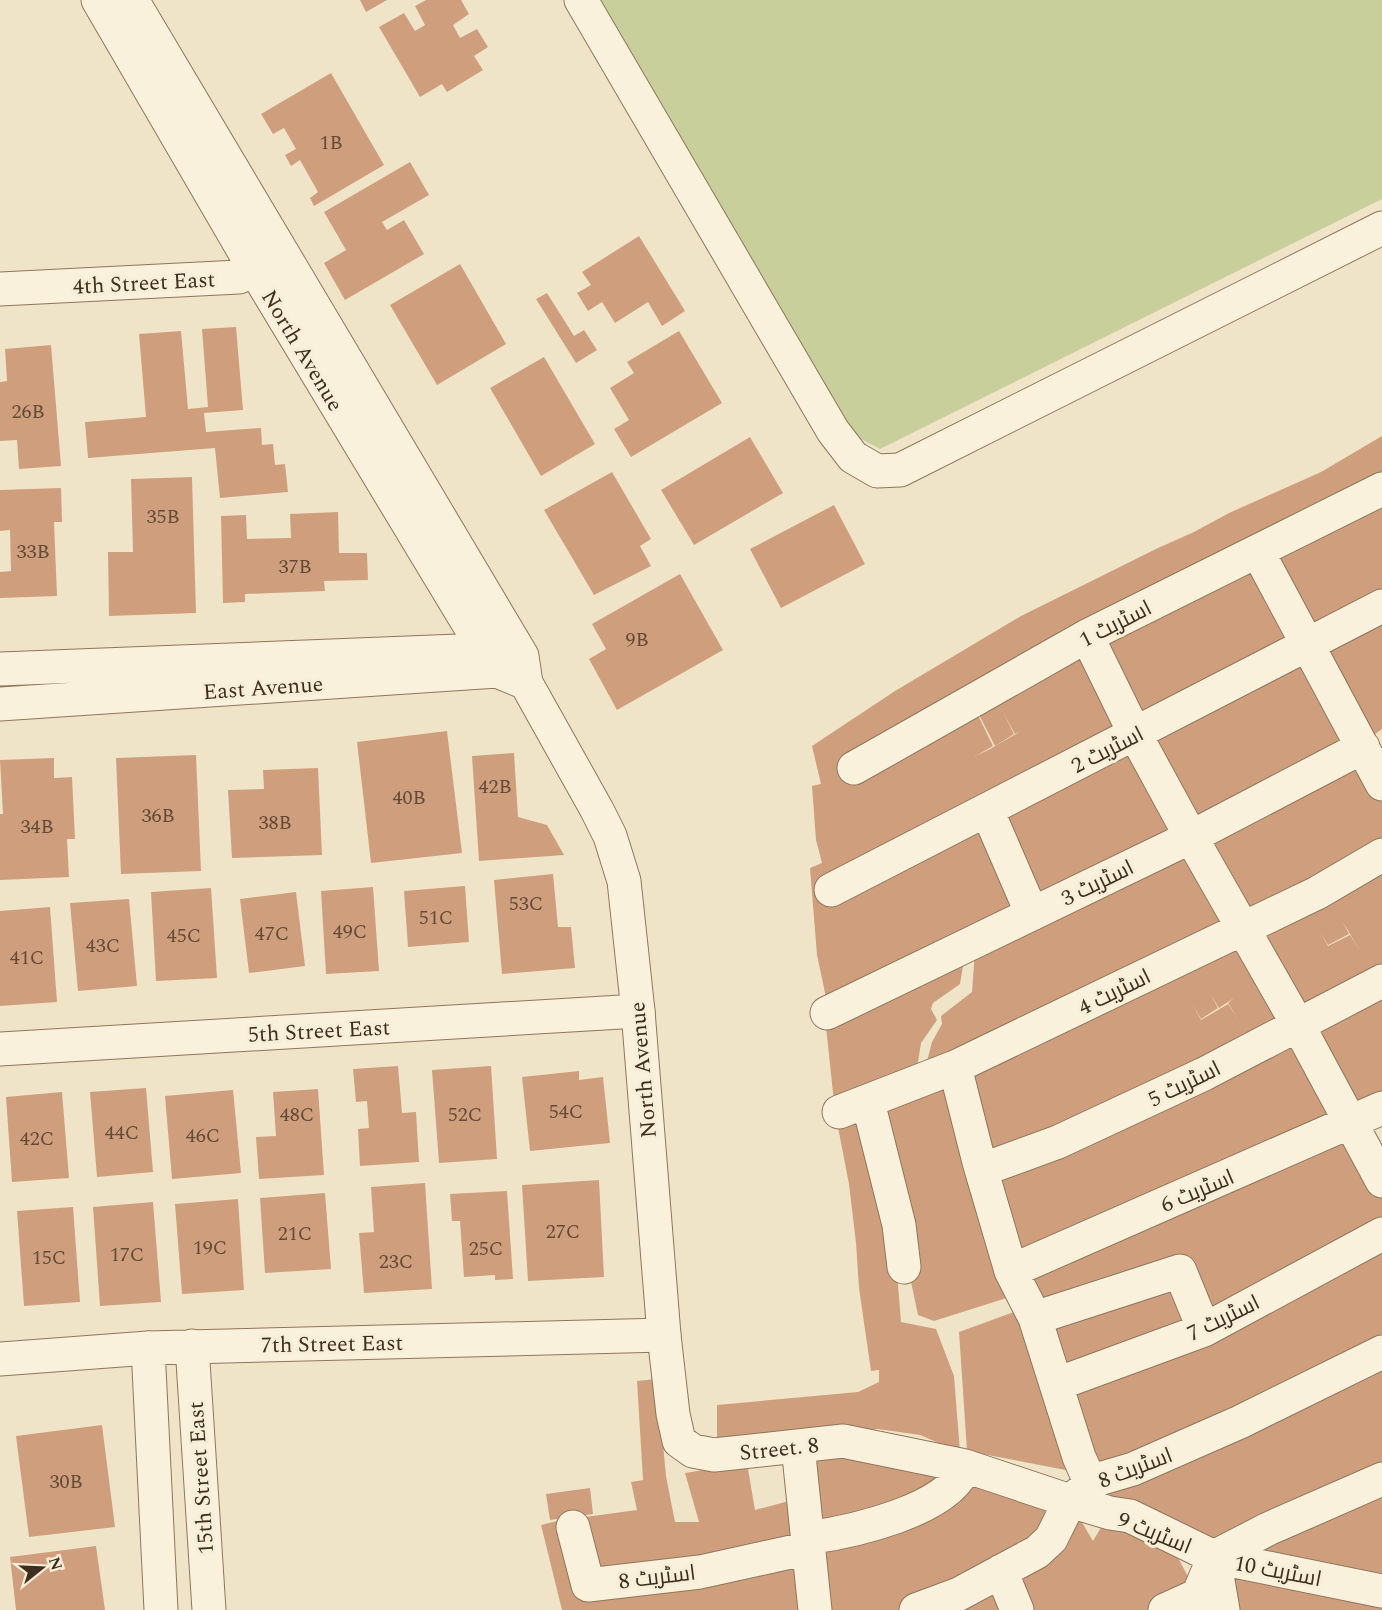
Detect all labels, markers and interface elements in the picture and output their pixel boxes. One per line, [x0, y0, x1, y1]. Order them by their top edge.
house number: 1B [319, 128, 343, 158]
street label: 4th Street East [72, 263, 216, 304]
street label: North Avenue [252, 284, 351, 418]
house number: 26B [11, 397, 45, 427]
house number: 35B [146, 502, 180, 532]
house number: 33B [16, 537, 50, 567]
house number: 37B [278, 552, 312, 582]
street label: اسٹریٹ 1 [1074, 592, 1158, 657]
house number: 9B [625, 625, 649, 655]
street label: East Avenue [202, 668, 324, 709]
street label: اسٹریٹ 2 [1066, 718, 1150, 783]
house number: 42B [478, 772, 512, 802]
house number: 40B [392, 783, 426, 813]
house number: 36B [141, 801, 175, 831]
house number: 38B [258, 808, 292, 838]
house number: 34B [20, 812, 54, 842]
street label: اسٹریٹ 3 [1056, 852, 1140, 915]
house number: 53C [509, 889, 543, 919]
house number: 51C [419, 903, 453, 933]
house number: 49C [333, 917, 367, 947]
house number: 47C [255, 919, 289, 949]
house number: 45C [167, 921, 201, 951]
house number: 43C [86, 931, 120, 961]
house number: 41C [10, 943, 44, 973]
street label: اسٹریٹ 4 [1073, 961, 1157, 1024]
street label: North Avenue [621, 1000, 666, 1140]
street label: 5th Street East [247, 1011, 391, 1052]
street label: اسٹریٹ 5 [1143, 1053, 1227, 1116]
house number: 54C [549, 1097, 583, 1127]
house number: 48C [280, 1100, 314, 1130]
house number: 52C [448, 1100, 482, 1130]
house number: 44C [105, 1118, 139, 1148]
house number: 46C [186, 1121, 220, 1151]
house number: 42C [20, 1124, 54, 1154]
street label: اسٹریٹ 6 [1155, 1161, 1240, 1222]
house number: 27C [546, 1217, 580, 1247]
house number: 21C [278, 1219, 312, 1249]
house number: 19C [193, 1233, 227, 1263]
house number: 25C [469, 1234, 503, 1264]
house number: 17C [110, 1240, 144, 1270]
house number: 15C [32, 1243, 66, 1273]
house number: 23C [379, 1247, 413, 1277]
street label: اسٹریٹ 7 [1182, 1287, 1266, 1350]
street label: 7th Street East [260, 1327, 404, 1362]
street label: 15th Street East [180, 1400, 223, 1556]
street label: Street. 8 [738, 1429, 821, 1470]
street label: اسٹریٹ 8 [1093, 1439, 1178, 1498]
house number: 30B [49, 1467, 83, 1497]
street label: اسٹریٹ 9 [1112, 1504, 1197, 1563]
north arrow [12, 1538, 72, 1598]
street label: اسٹریٹ 10 [1231, 1547, 1324, 1596]
text: N [42, 1554, 69, 1574]
street label: اسٹریٹ 8 [617, 1556, 698, 1599]

